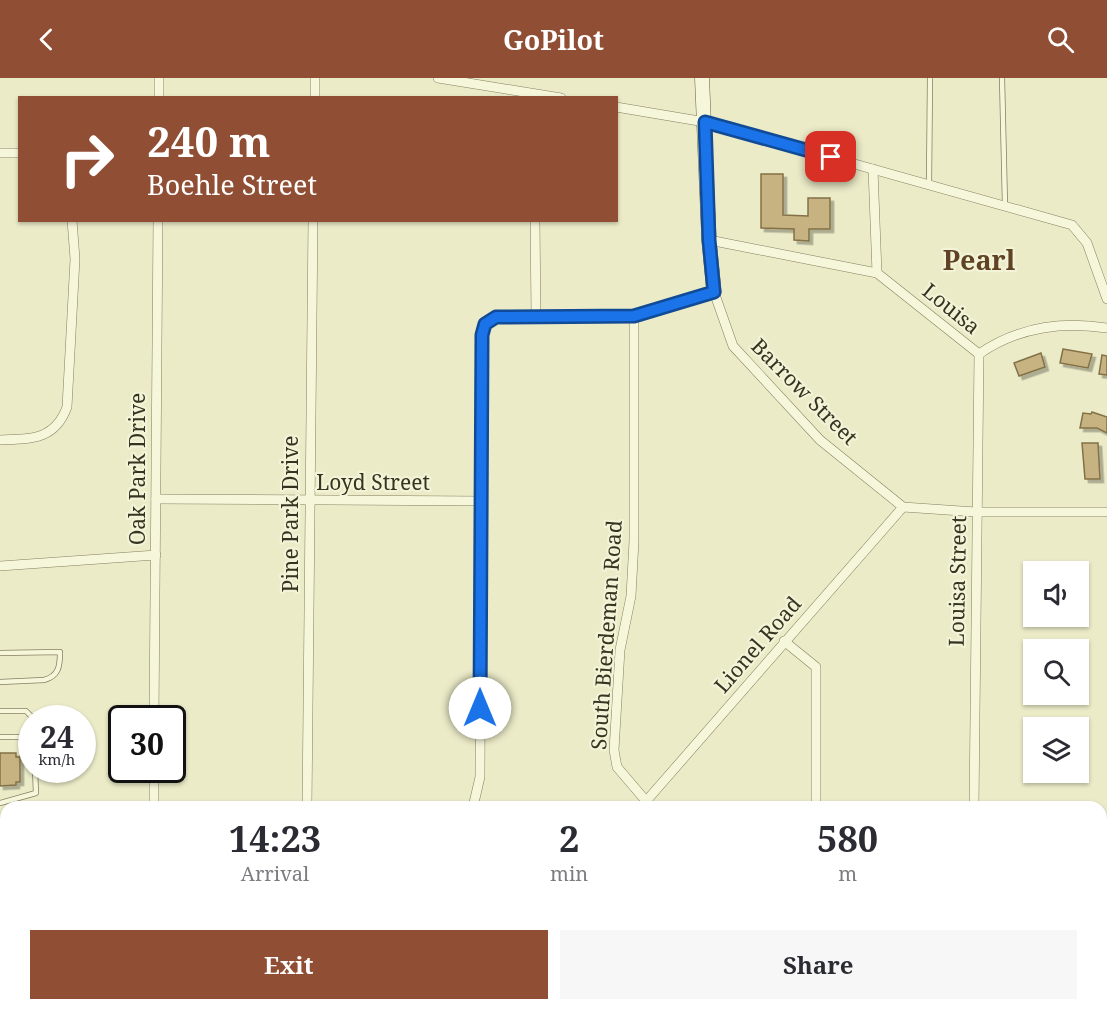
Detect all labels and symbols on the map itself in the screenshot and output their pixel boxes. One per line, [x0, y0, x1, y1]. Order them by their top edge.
pin [805, 131, 856, 182]
district label: Pearl [943, 241, 1016, 278]
street label: Louisa [917, 276, 986, 340]
street label: Barrow Street [745, 332, 864, 451]
street label: Oak Park Drive [123, 393, 151, 545]
street label: Pine Park Drive [276, 435, 304, 593]
street label: Loyd Street [316, 468, 430, 496]
street label: Louisa Street [942, 515, 972, 647]
street label: South Bierdeman Road [584, 519, 628, 751]
street label: Lionel Road [708, 590, 807, 699]
position arrow [448, 676, 512, 740]
speed limit sign: 30 [108, 705, 186, 783]

